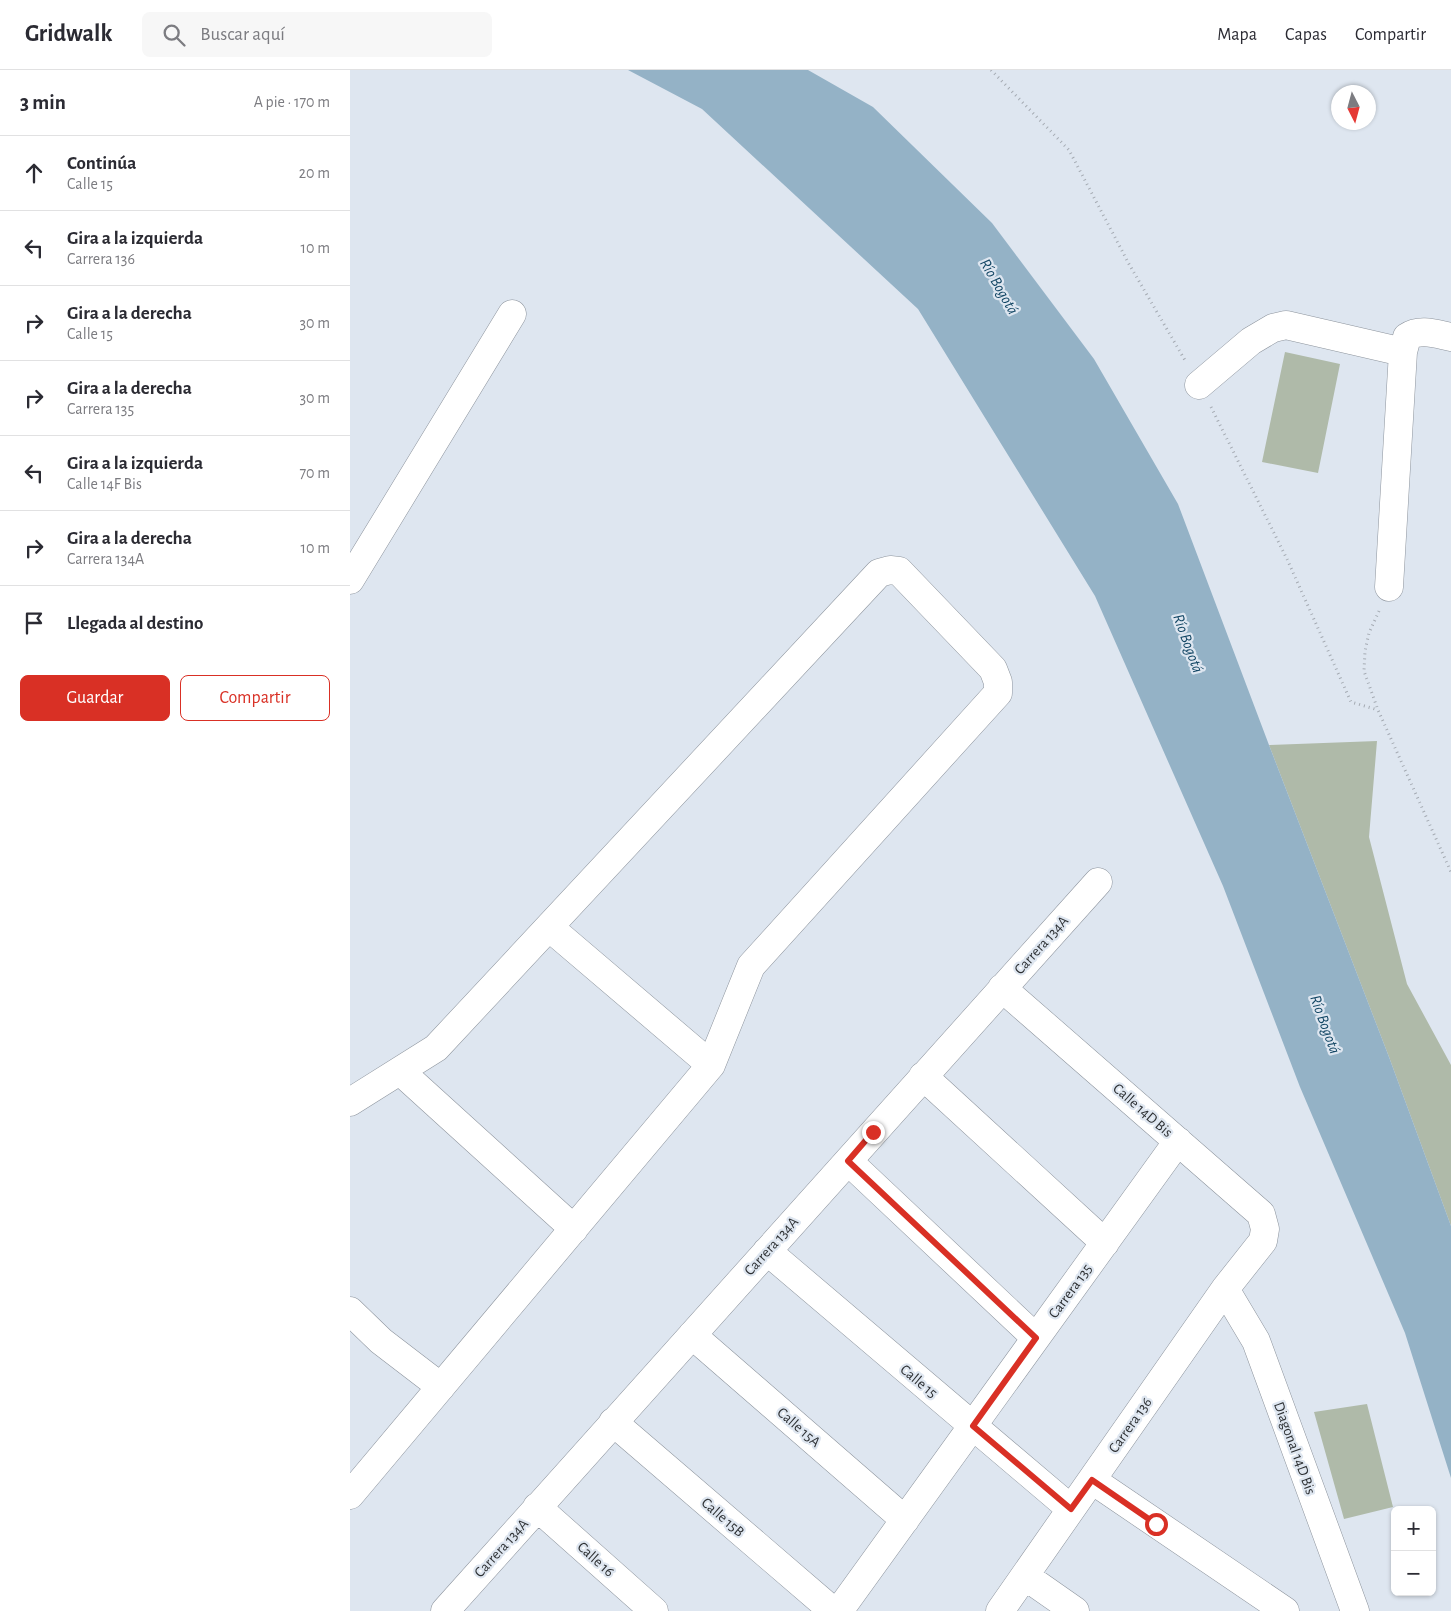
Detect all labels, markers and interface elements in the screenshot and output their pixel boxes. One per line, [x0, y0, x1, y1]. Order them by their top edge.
search box [142, 12, 492, 57]
icon: search [160, 21, 188, 49]
text: Gridwalk [25, 22, 112, 46]
text: Buscar aquí [200, 25, 285, 44]
text: Mapa [1217, 26, 1257, 44]
text: Capas [1285, 26, 1327, 44]
text: Compartir [1355, 26, 1426, 44]
north arrow [1331, 85, 1376, 130]
text: 3 min [20, 92, 66, 113]
text: A pie · 170 m [254, 94, 330, 110]
text: Continúa [67, 154, 136, 173]
icon: ahead [20, 159, 48, 187]
text: 20 m [299, 165, 330, 181]
text: Calle 15 [67, 176, 113, 192]
text: Gira a la izquierda [67, 229, 203, 248]
icon: left [20, 234, 48, 262]
text: 10 m [301, 240, 330, 256]
text: Carrera 136 [67, 251, 135, 267]
water label: Río Bogotá [977, 256, 1021, 317]
text: Gira a la derecha [67, 304, 192, 323]
icon: right [20, 309, 48, 337]
text: 30 m [300, 315, 330, 331]
text: Calle 15 [67, 326, 113, 342]
text: Gira a la derecha [67, 379, 192, 398]
icon: right [20, 384, 48, 412]
text: 30 m [300, 390, 330, 406]
text: Carrera 135 [67, 401, 134, 417]
text: Gira a la izquierda [67, 454, 203, 473]
icon: left [20, 459, 48, 487]
text: 70 m [299, 465, 330, 481]
text: Calle 14F Bis [67, 476, 142, 492]
text: Gira a la derecha [67, 529, 192, 548]
icon: right [20, 534, 48, 562]
text: 10 m [301, 540, 330, 556]
text: Carrera 134A [67, 551, 144, 567]
icon: arrive [20, 609, 48, 637]
water label: Río Bogotá [1170, 612, 1206, 675]
text: Llegada al destino [67, 614, 204, 633]
button: Guardar [20, 675, 170, 721]
button: Compartir [180, 675, 330, 721]
street label: Carrera 134A [1012, 913, 1071, 977]
water label: Río Bogotá [1307, 993, 1343, 1056]
street label: Calle 14D Bis [1110, 1081, 1175, 1140]
route end [862, 1121, 885, 1144]
street label: Carrera 134A [742, 1214, 801, 1278]
street label: Carrera 135 [1046, 1261, 1095, 1321]
street label: Calle 15 [897, 1362, 940, 1401]
street label: Carrera 136 [1106, 1395, 1155, 1456]
street label: Diagonal 14D Bis [1271, 1400, 1318, 1497]
street label: Calle 15A [774, 1405, 823, 1450]
street label: Calle 15B [699, 1495, 747, 1540]
map controls [1391, 1506, 1436, 1596]
button: + [1391, 1506, 1436, 1551]
route start [1145, 1513, 1168, 1536]
street label: Carrera 134A [472, 1516, 531, 1580]
street label: Calle 16 [574, 1539, 617, 1580]
button: − [1391, 1551, 1436, 1596]

